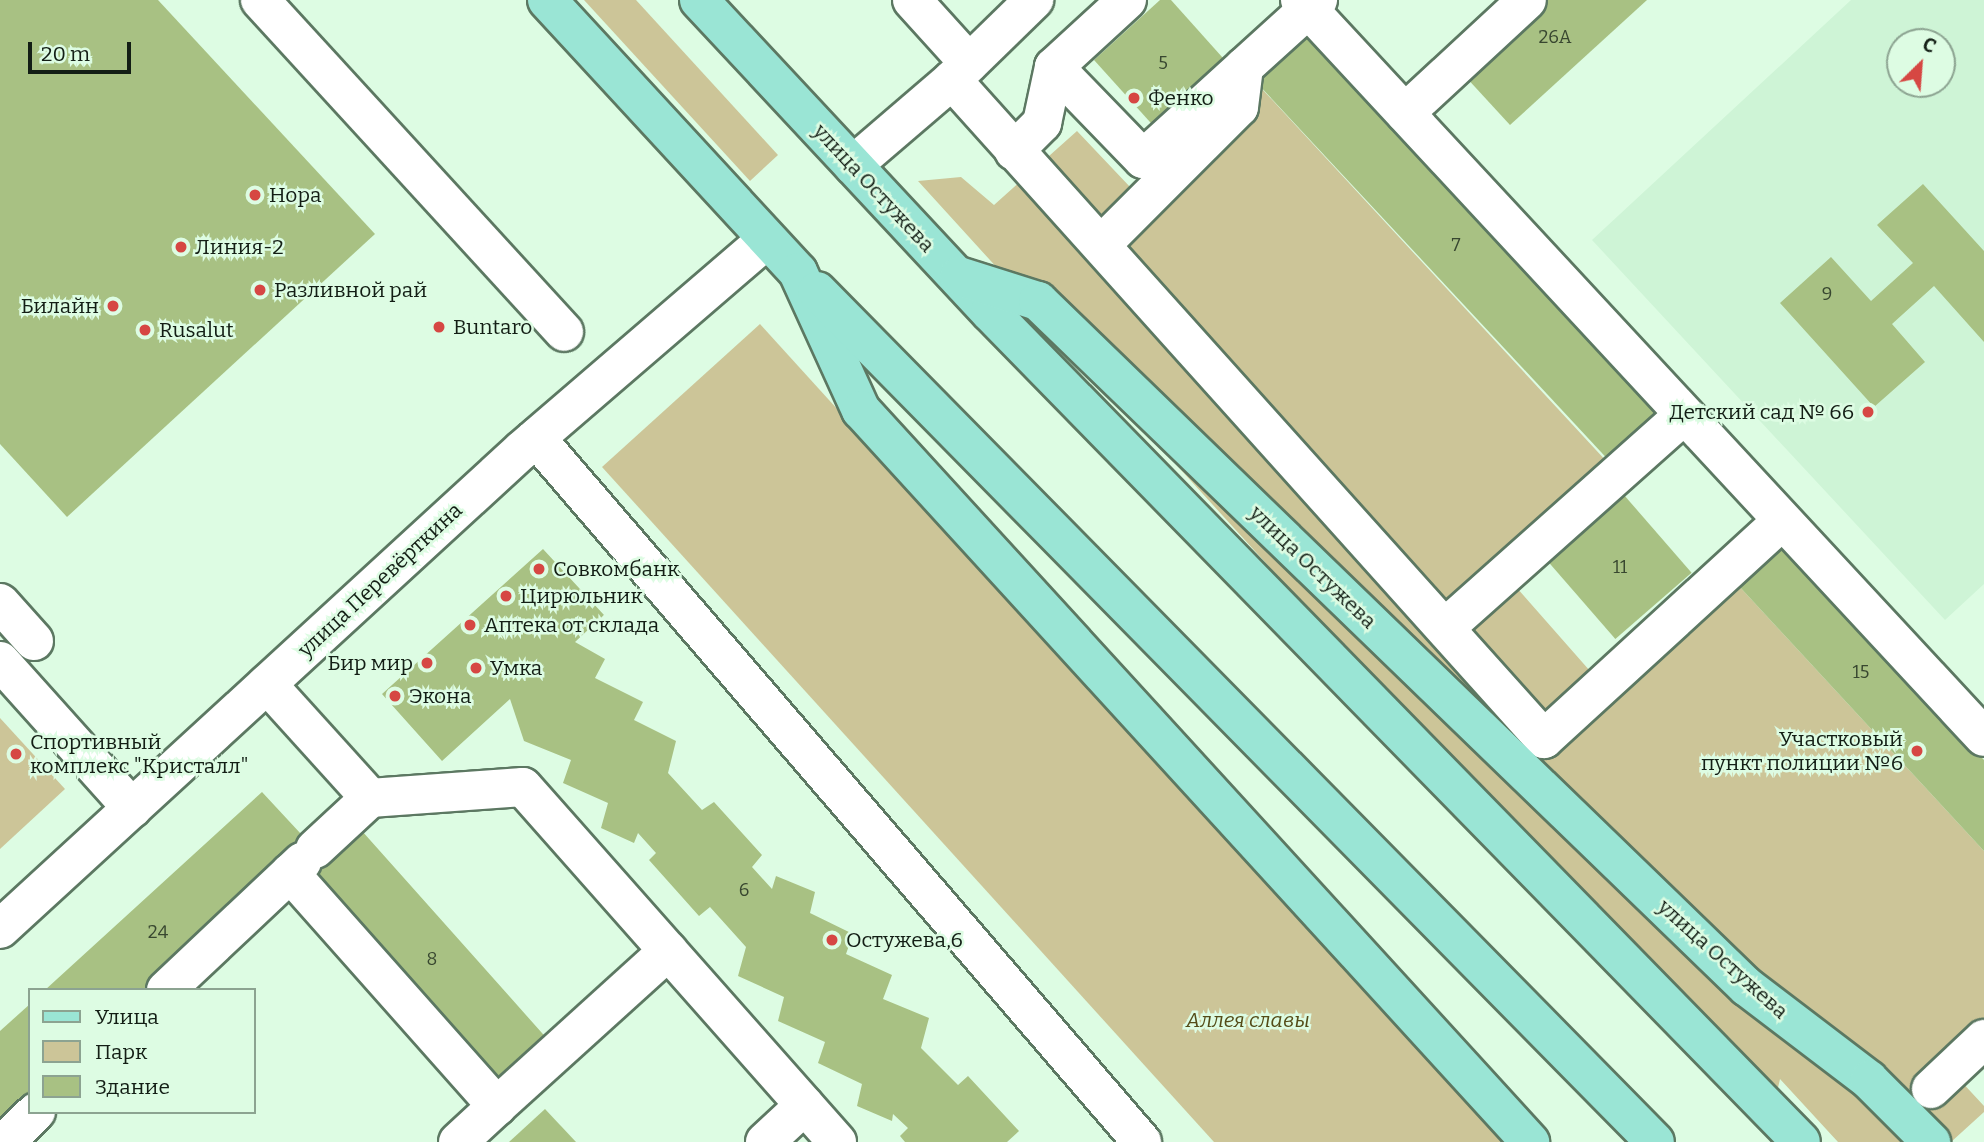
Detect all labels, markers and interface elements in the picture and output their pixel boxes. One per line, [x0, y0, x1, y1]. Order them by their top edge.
house number: 26А [1538, 26, 1572, 48]
scale bar [32, 28, 135, 72]
north arrow [1886, 28, 1956, 98]
text: С [1919, 32, 1940, 58]
text: 20 m [41, 41, 90, 67]
house number: 5 [1158, 52, 1168, 74]
place label: Фенко [1148, 85, 1214, 111]
marker: Фенко [1126, 90, 1142, 106]
street label: улица Остужева [808, 119, 940, 257]
place label: Нора [269, 182, 321, 208]
marker: Нора [247, 187, 263, 203]
place label: Линия-2 [195, 234, 284, 260]
house number: 7 [1451, 234, 1461, 256]
marker: Линия-2 [173, 239, 189, 255]
place label: Разливной рай [274, 277, 427, 303]
marker: Разливной рай [252, 282, 268, 298]
house number: 9 [1822, 283, 1832, 305]
place label: Билайн [21, 293, 99, 319]
marker: Билайн [105, 298, 121, 314]
place label: Buntaro [453, 314, 532, 340]
place label: Rusalut [159, 317, 234, 343]
marker: Buntaro [431, 319, 447, 335]
marker: Rusalut [137, 322, 153, 338]
place label: Детский сад № 66 [1669, 399, 1854, 425]
marker: Детский сад № 66 [1860, 404, 1876, 420]
street label: улица Перевёрткина [293, 498, 467, 662]
street label: улица Остужева [1244, 500, 1382, 634]
place label: Совкомбанк [553, 556, 679, 582]
house number: 11 [1613, 556, 1627, 578]
marker: Совкомбанк [531, 561, 547, 577]
place label: Цирюльник [520, 583, 643, 609]
marker: Цирюльник [498, 588, 514, 604]
place label: Аптека от склада [484, 612, 659, 638]
marker: Аптека от склада [462, 617, 478, 633]
place label: Бир мир [327, 650, 413, 676]
marker: Бир мир [419, 655, 435, 671]
place label: Умка [490, 655, 542, 681]
marker: Умка [468, 660, 484, 676]
house number: 15 [1853, 661, 1869, 683]
place label: Экона [409, 683, 471, 709]
marker: Экона [387, 688, 403, 704]
place label: Участковый пункт полиции №6 [1701, 726, 1903, 776]
place label: Спортивный комплекс "Кристалл" [30, 729, 249, 779]
marker: Участковый пункт полиции №6 [1909, 743, 1925, 759]
marker: Спортивный комплекс "Кристалл" [8, 746, 24, 762]
house number: 6 [739, 879, 749, 901]
street label: улица Остужева [1653, 894, 1793, 1024]
house number: 24 [148, 921, 168, 943]
place label: Остужева,6 [846, 927, 963, 953]
marker: Остужева,6 [824, 932, 840, 948]
house number: 8 [427, 948, 437, 970]
legend [28, 988, 256, 1114]
text: Улица [95, 1004, 159, 1030]
park label: Аллея славы [1186, 1007, 1310, 1033]
text: Парк [95, 1039, 147, 1065]
text: Здание [95, 1074, 170, 1100]

